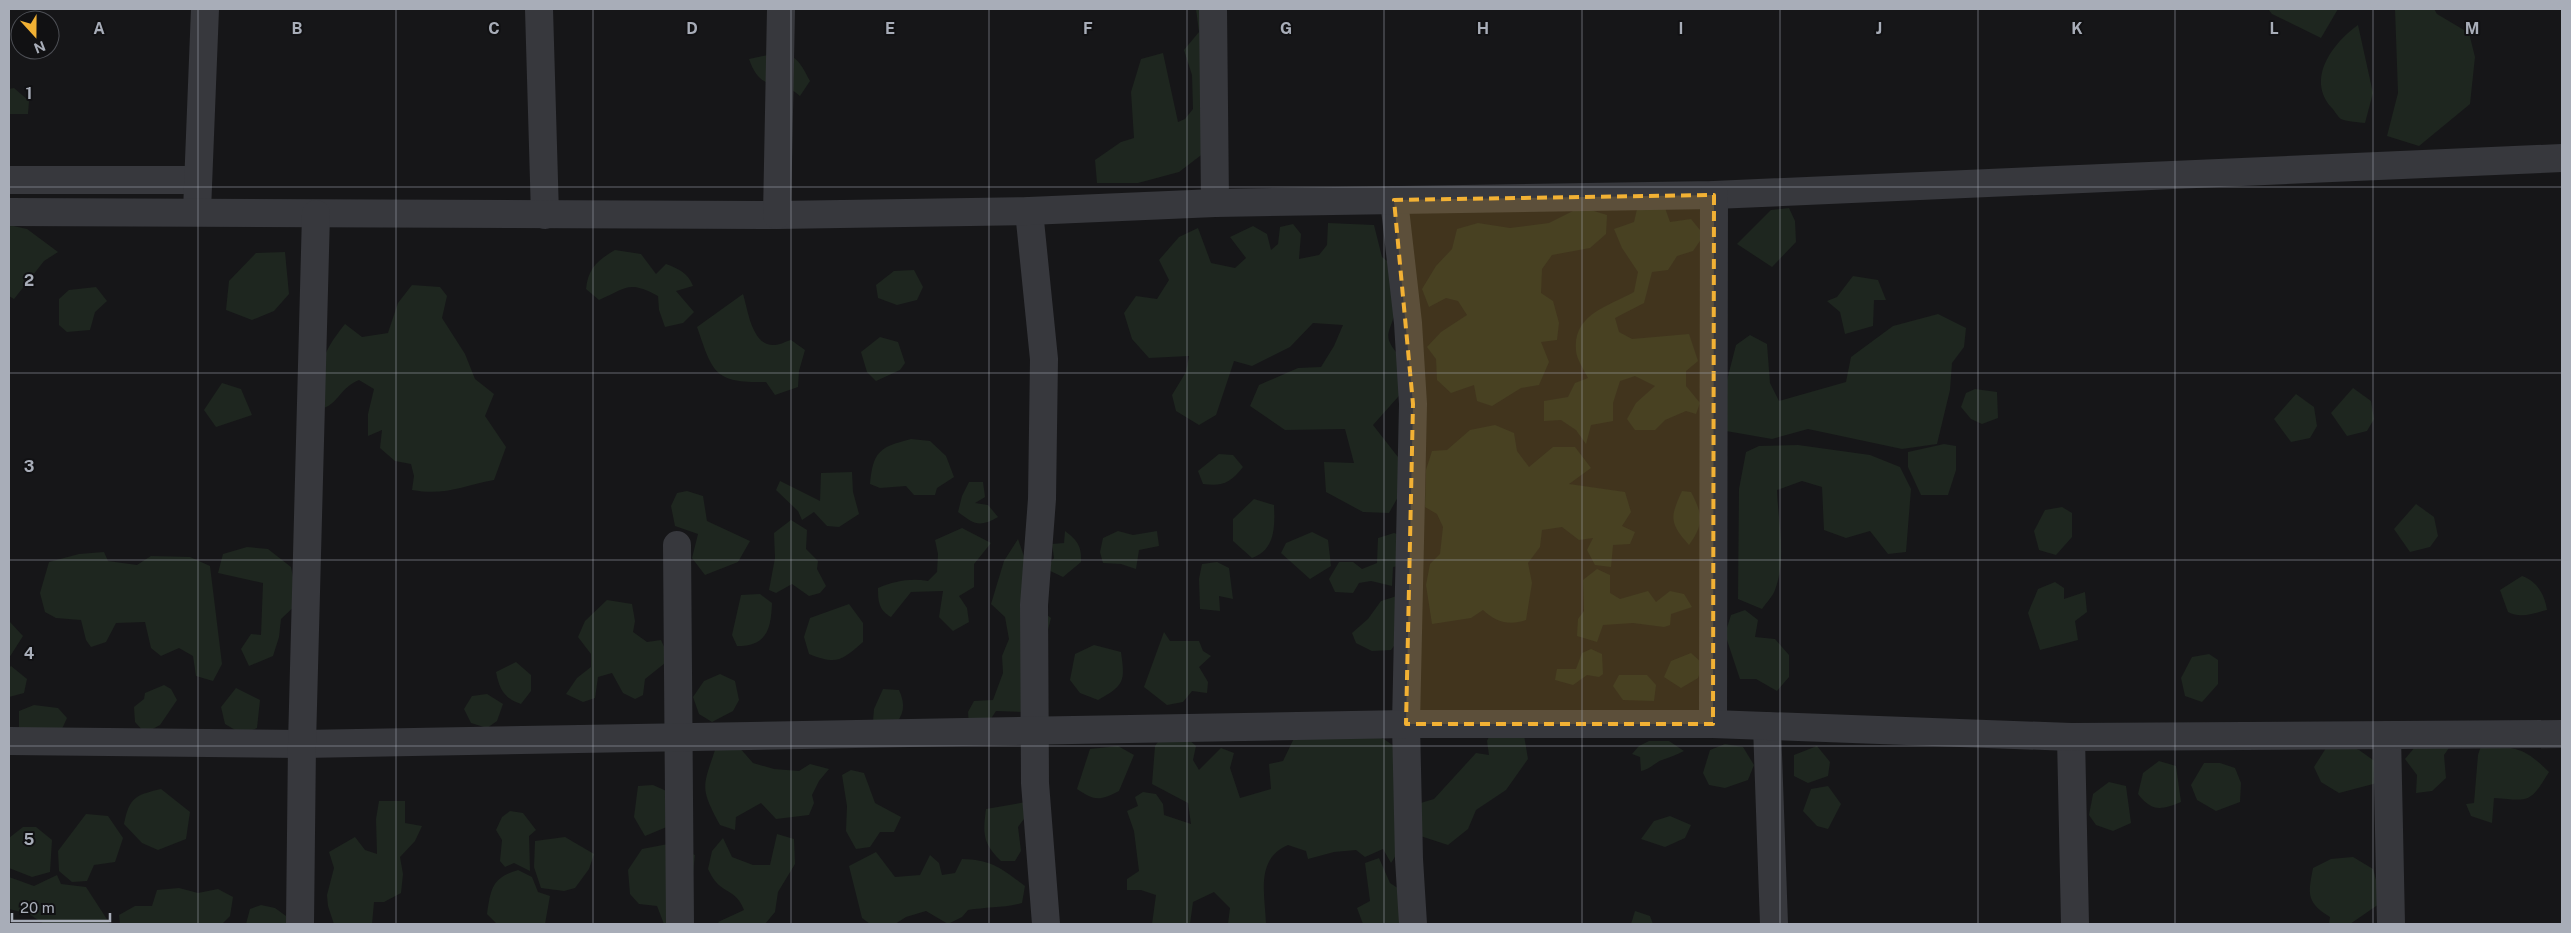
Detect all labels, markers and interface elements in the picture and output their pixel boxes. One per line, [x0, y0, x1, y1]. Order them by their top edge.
north arrow [10, 10, 60, 60]
text: A [93, 19, 105, 38]
text: B [292, 19, 303, 38]
text: C [488, 19, 500, 38]
text: D [686, 19, 698, 38]
text: E [885, 19, 895, 38]
text: F [1083, 19, 1093, 38]
text: G [1280, 19, 1292, 38]
text: H [1477, 19, 1489, 38]
text: I [1679, 19, 1683, 38]
text: J [1876, 19, 1882, 38]
text: K [2071, 19, 2083, 38]
text: L [2269, 19, 2279, 38]
text: M [2465, 19, 2479, 38]
text: N [32, 38, 48, 57]
text: 1 [26, 84, 32, 103]
text: 2 [24, 271, 34, 290]
text: 3 [24, 457, 34, 476]
text: 4 [24, 644, 35, 663]
text: 5 [24, 830, 35, 849]
scale bar [12, 890, 110, 922]
text: 20 m [20, 899, 55, 916]

